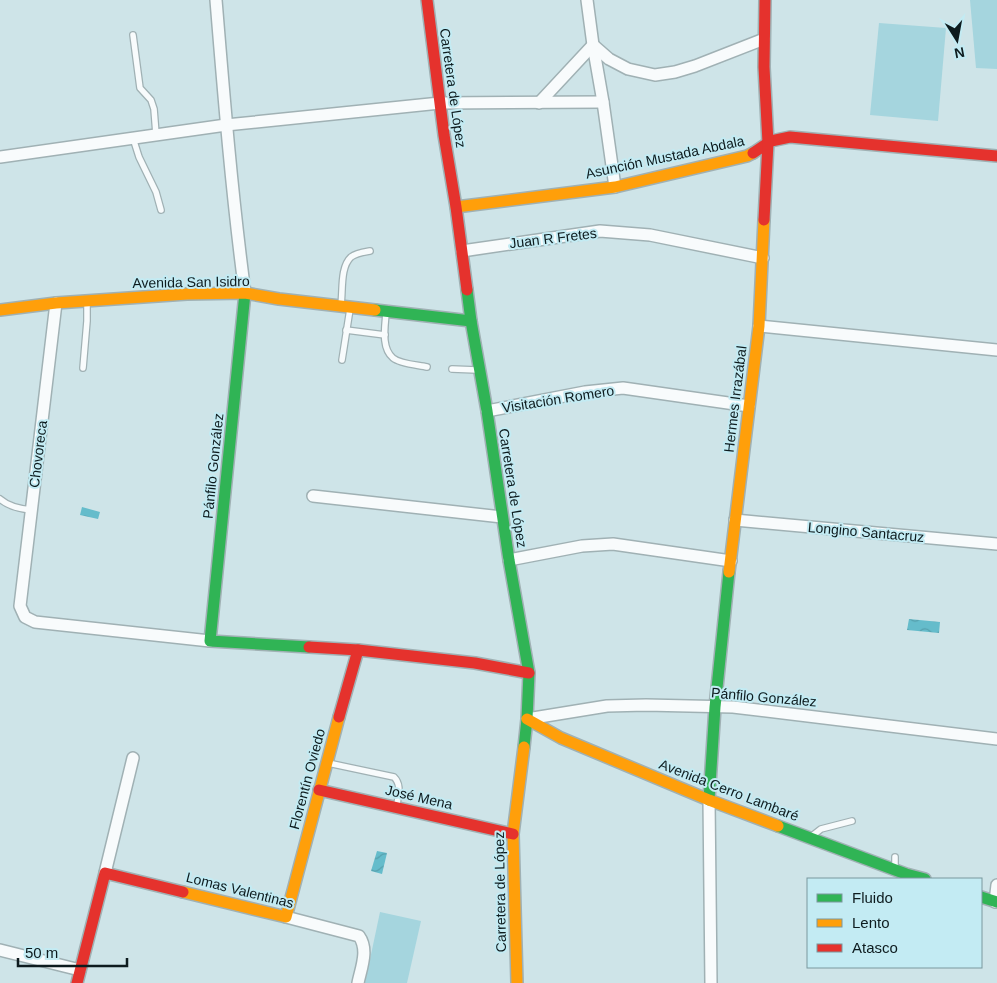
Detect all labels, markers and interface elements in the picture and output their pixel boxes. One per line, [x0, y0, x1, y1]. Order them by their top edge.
north arrow [932, 15, 982, 65]
street label: Carretera de López [437, 27, 469, 149]
text: N [953, 44, 966, 62]
street label: Asunción Mustada Abdala [584, 132, 746, 182]
street label: Juan R Fretes [508, 225, 598, 251]
street label: Avenida San Isidro [132, 273, 250, 291]
street label: Hermes Irrazábal [721, 345, 749, 453]
street label: Visitación Romero [501, 382, 615, 416]
street label: Pánfilo González [200, 413, 226, 519]
street label: Chovoreca [26, 419, 50, 489]
street label: Carretera de López [496, 427, 530, 549]
street label: Longino Santacruz [807, 519, 925, 545]
street label: Pánfilo González [711, 684, 817, 710]
street label: Florentín Oviedo [286, 727, 328, 831]
street label: Avenida Cerro Lambaré [657, 756, 801, 824]
street label: José Mena [384, 782, 454, 813]
street label: Carretera de López [491, 832, 509, 952]
street label: Lomas Valentinas [185, 869, 295, 911]
legend [807, 878, 982, 968]
text: Fluido [852, 889, 893, 906]
text: Lento [852, 914, 890, 931]
scale bar [18, 936, 126, 968]
text: Atasco [852, 939, 898, 956]
text: 50 m [25, 944, 58, 961]

